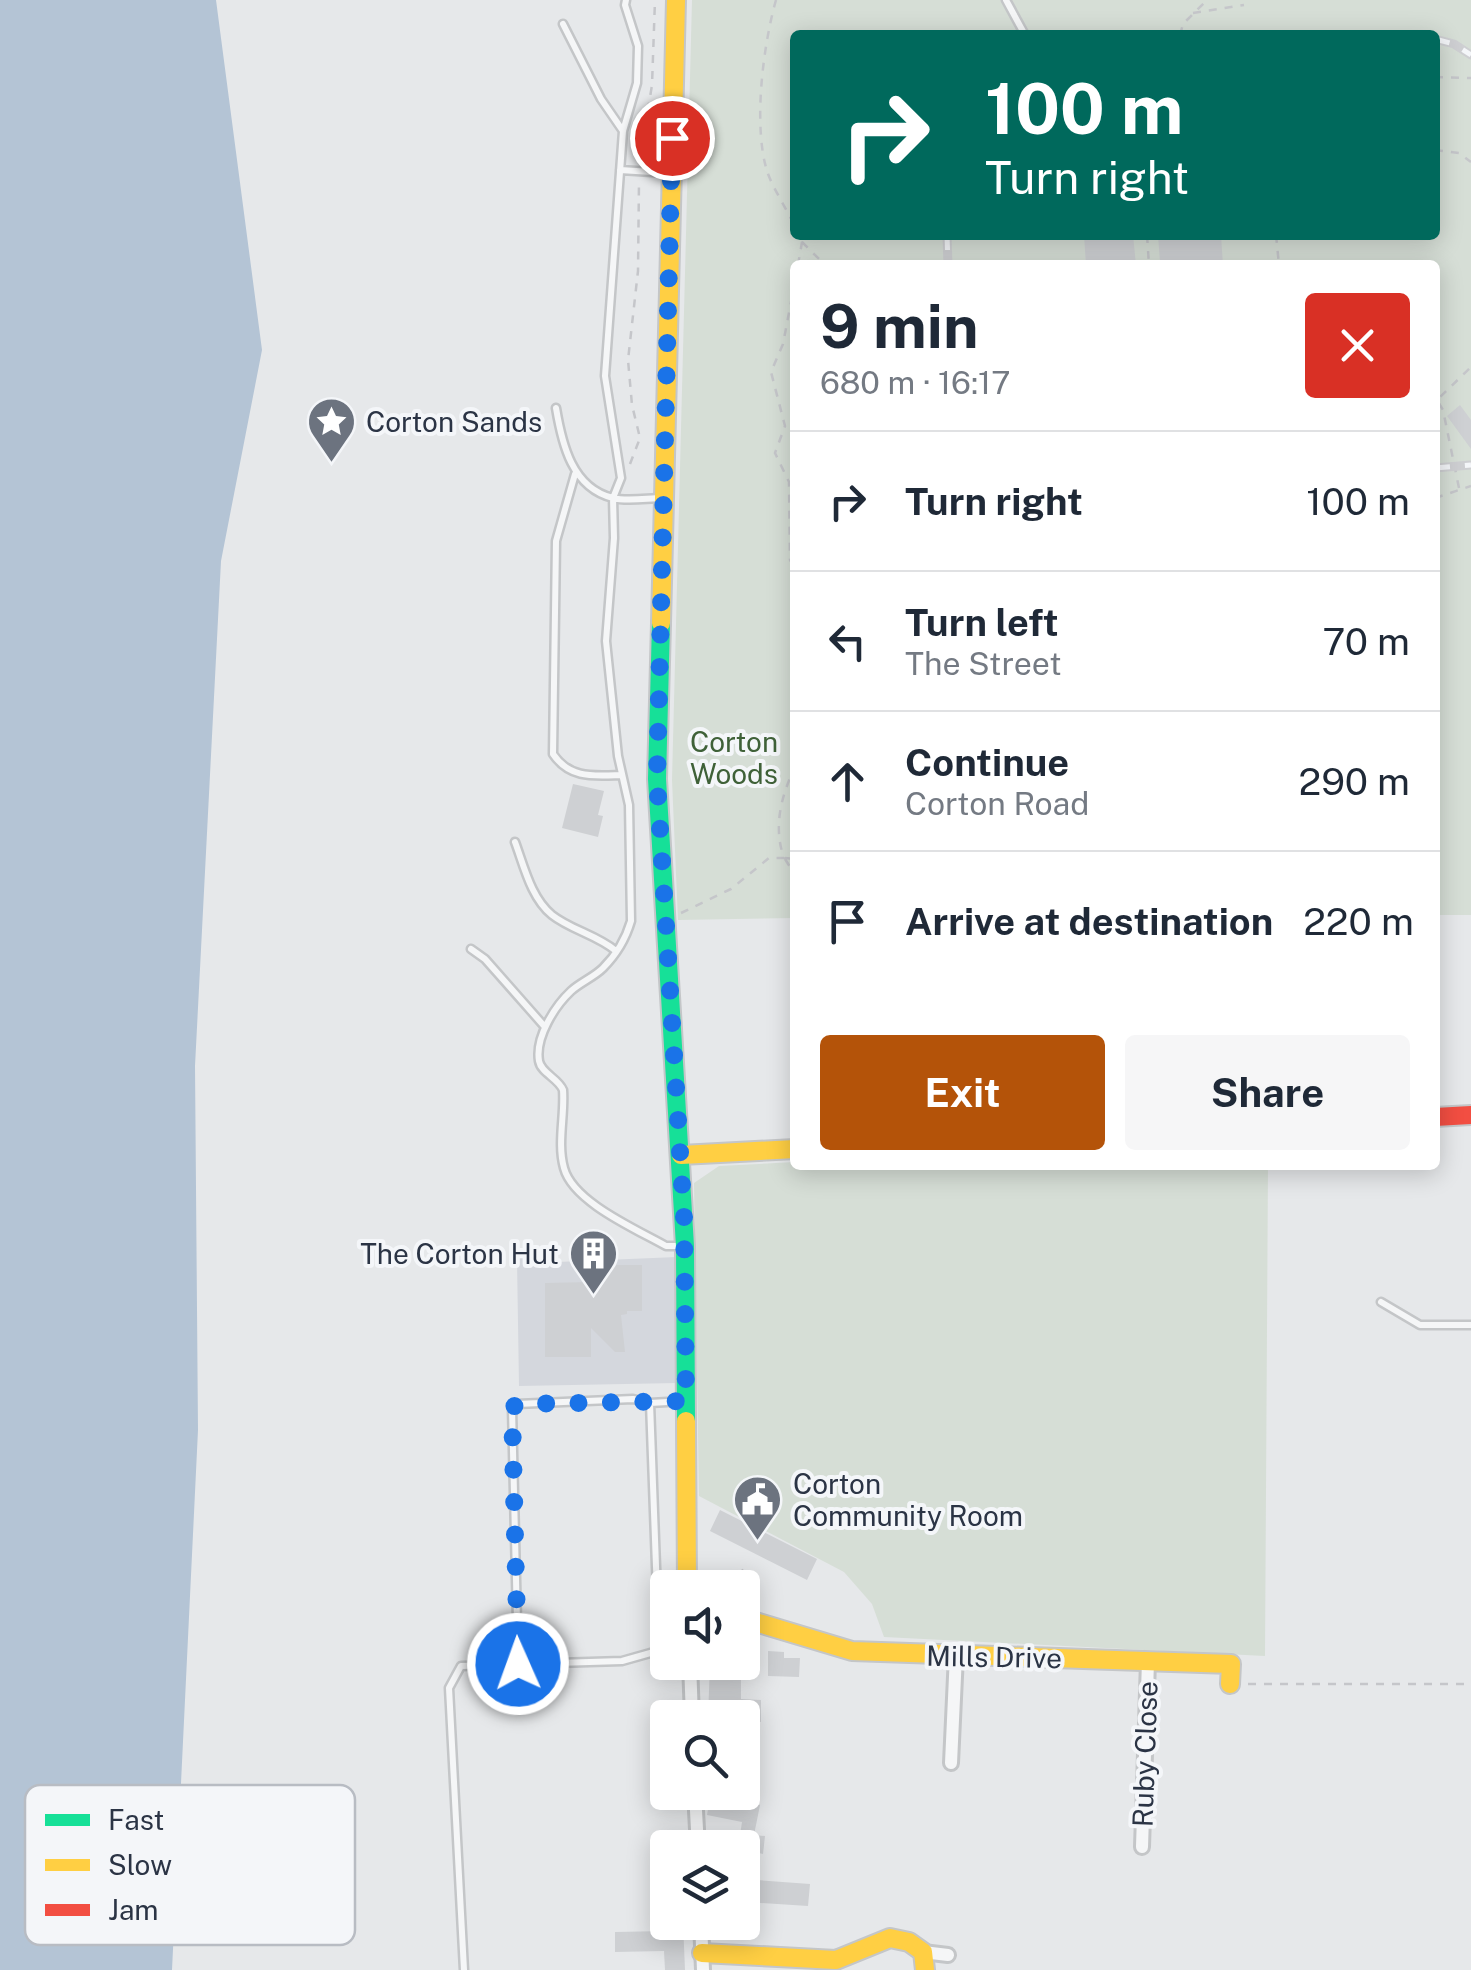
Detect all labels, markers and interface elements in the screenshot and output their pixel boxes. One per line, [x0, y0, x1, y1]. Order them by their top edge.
text: 100 m [985, 67, 1183, 150]
icon: right [820, 70, 950, 200]
pin [630, 96, 715, 181]
icon: arrive [645, 111, 700, 166]
text: Turn right [985, 151, 1189, 204]
text: 9 min [820, 291, 979, 362]
button: close [1305, 293, 1410, 398]
text: 680 m · 16:17 [820, 364, 1010, 401]
place icon: Corton Sands [305, 396, 357, 464]
place label: Corton Sands [366, 405, 542, 438]
icon: right [820, 474, 875, 529]
text: Turn right [905, 479, 1083, 524]
text: 100 m [1306, 479, 1410, 524]
text: Turn left [905, 600, 1059, 645]
icon: left [820, 614, 875, 669]
text: 70 m [1323, 619, 1410, 664]
text: The Street [905, 645, 1062, 682]
park label: Corton Woods [690, 725, 778, 790]
text: Continue [905, 740, 1069, 785]
icon: ahead [820, 754, 875, 809]
text: 290 m [1299, 759, 1410, 804]
text: Corton Road [905, 785, 1089, 822]
icon: arrive [820, 894, 875, 949]
text: Arrive at destination [905, 899, 1273, 944]
text: 220 m [1303, 899, 1414, 944]
button: Exit [820, 1035, 1105, 1150]
button: Share [1125, 1035, 1410, 1150]
building icon: The Corton Hut [568, 1228, 620, 1296]
place label: The Corton Hut [360, 1237, 559, 1270]
place label: Corton Community Room [793, 1467, 1023, 1532]
public building icon: Corton Community Room [732, 1474, 784, 1542]
map controls [650, 1570, 760, 1940]
button: sound [650, 1570, 760, 1680]
position arrow [466, 1612, 570, 1716]
street label: Mills Drive [926, 1639, 1062, 1674]
street label: Ruby Close [1125, 1680, 1164, 1828]
button: search [650, 1700, 760, 1810]
legend [25, 1785, 355, 1945]
text: Fast [108, 1803, 164, 1836]
button: layers [650, 1830, 760, 1940]
text: Slow [108, 1848, 172, 1881]
text: Jam [108, 1893, 159, 1926]

